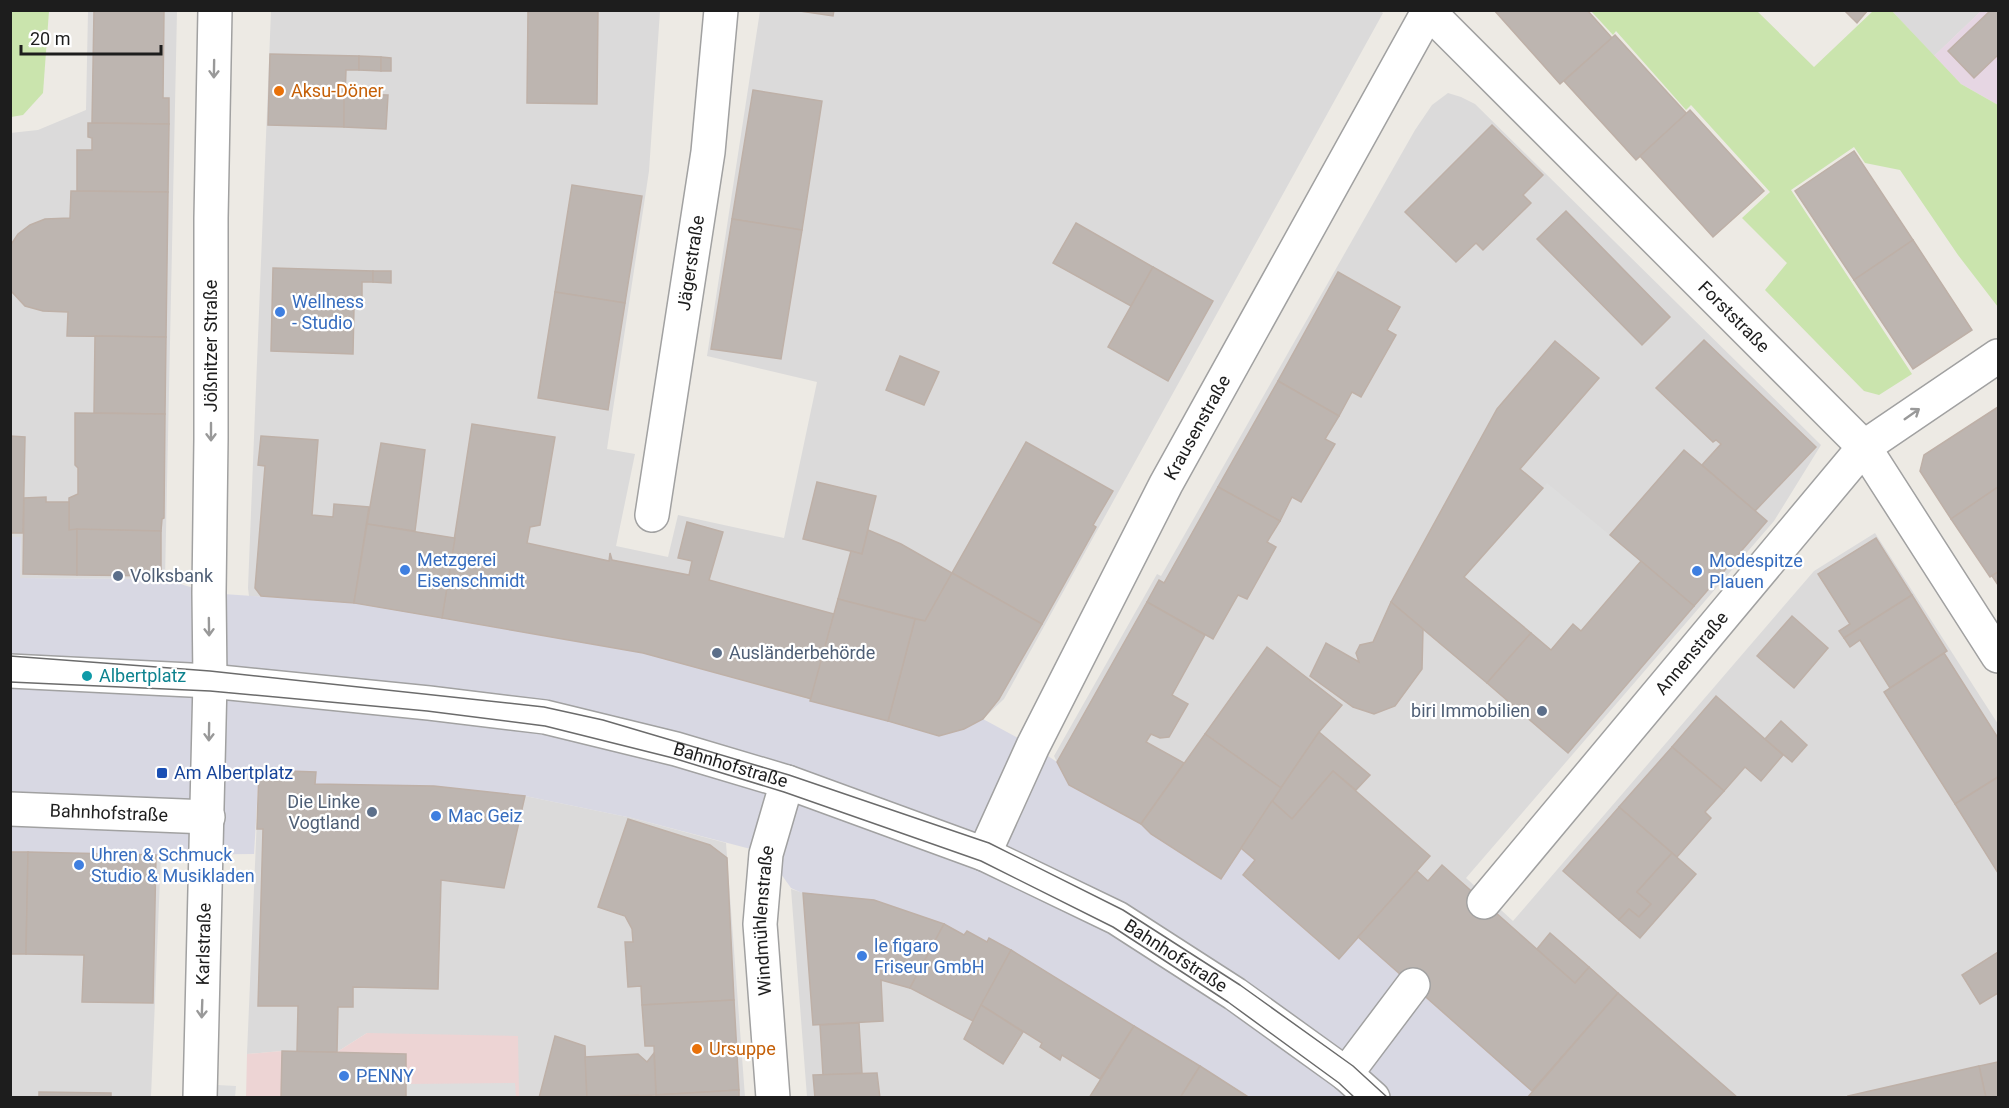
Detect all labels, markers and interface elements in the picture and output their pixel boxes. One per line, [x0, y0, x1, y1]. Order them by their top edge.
scale bar [21, 18, 160, 56]
text: 20 m [30, 28, 70, 49]
one-way arrow [208, 58, 220, 78]
place label: Aksu-Döner [291, 80, 384, 101]
marker: Aksu-Döner [272, 84, 286, 98]
street label: Jägerstraße [673, 214, 708, 312]
street label: Forststraße [1694, 276, 1774, 357]
street label: Jößnitzer Straße [200, 280, 221, 412]
place label: Wellness - Studio [292, 291, 364, 333]
marker: Wellness - Studio [273, 305, 287, 319]
street label: Krausenstraße [1159, 371, 1234, 483]
one-way arrow [1903, 408, 1920, 420]
one-way arrow [205, 421, 217, 441]
place label: Metzgerei Eisenschmidt [417, 549, 525, 591]
place label: Modespitze Plauen [1709, 550, 1803, 592]
marker: Metzgerei Eisenschmidt [398, 563, 412, 577]
marker: Modespitze Plauen [1690, 564, 1704, 578]
place label: Volksbank [130, 565, 214, 586]
marker: Volksbank [111, 569, 125, 583]
street label: Annenstraße [1651, 607, 1732, 699]
one-way arrow [204, 616, 215, 636]
place label: Ausländerbehörde [729, 642, 875, 663]
marker: Ausländerbehörde [710, 646, 724, 660]
place label: Albertplatz [99, 665, 186, 686]
marker: Albertplatz [80, 669, 94, 683]
place label: biri Immobilien [1411, 700, 1530, 721]
marker: biri Immobilien [1535, 704, 1549, 718]
one-way arrow [203, 721, 215, 741]
street label: Bahnhofstraße [671, 738, 790, 792]
place label: Am Albertplatz [174, 762, 293, 783]
marker: Am Albertplatz [155, 766, 169, 780]
place label: Die Linke Vogtland [287, 791, 360, 833]
street label: Bahnhofstraße [49, 800, 168, 825]
marker: Die Linke Vogtland [365, 805, 379, 819]
place label: Mac Geiz [448, 805, 523, 826]
marker: Mac Geiz [429, 809, 443, 823]
street label: Windmühlenstraße [749, 842, 778, 997]
place label: Uhren & Schmuck Studio & Musikladen [91, 844, 255, 886]
marker: Uhren & Schmuck Studio & Musikladen [72, 858, 86, 872]
street label: Karlstraße [192, 902, 215, 986]
street label: Bahnhofstraße [1121, 915, 1231, 996]
place label: le figaro Friseur GmbH [874, 935, 985, 977]
marker: le figaro Friseur GmbH [855, 949, 869, 963]
one-way arrow [196, 999, 208, 1019]
place label: Ursuppe [709, 1038, 776, 1059]
marker: Ursuppe [690, 1042, 704, 1056]
place label: PENNY [356, 1065, 414, 1086]
marker: PENNY [337, 1069, 351, 1083]

